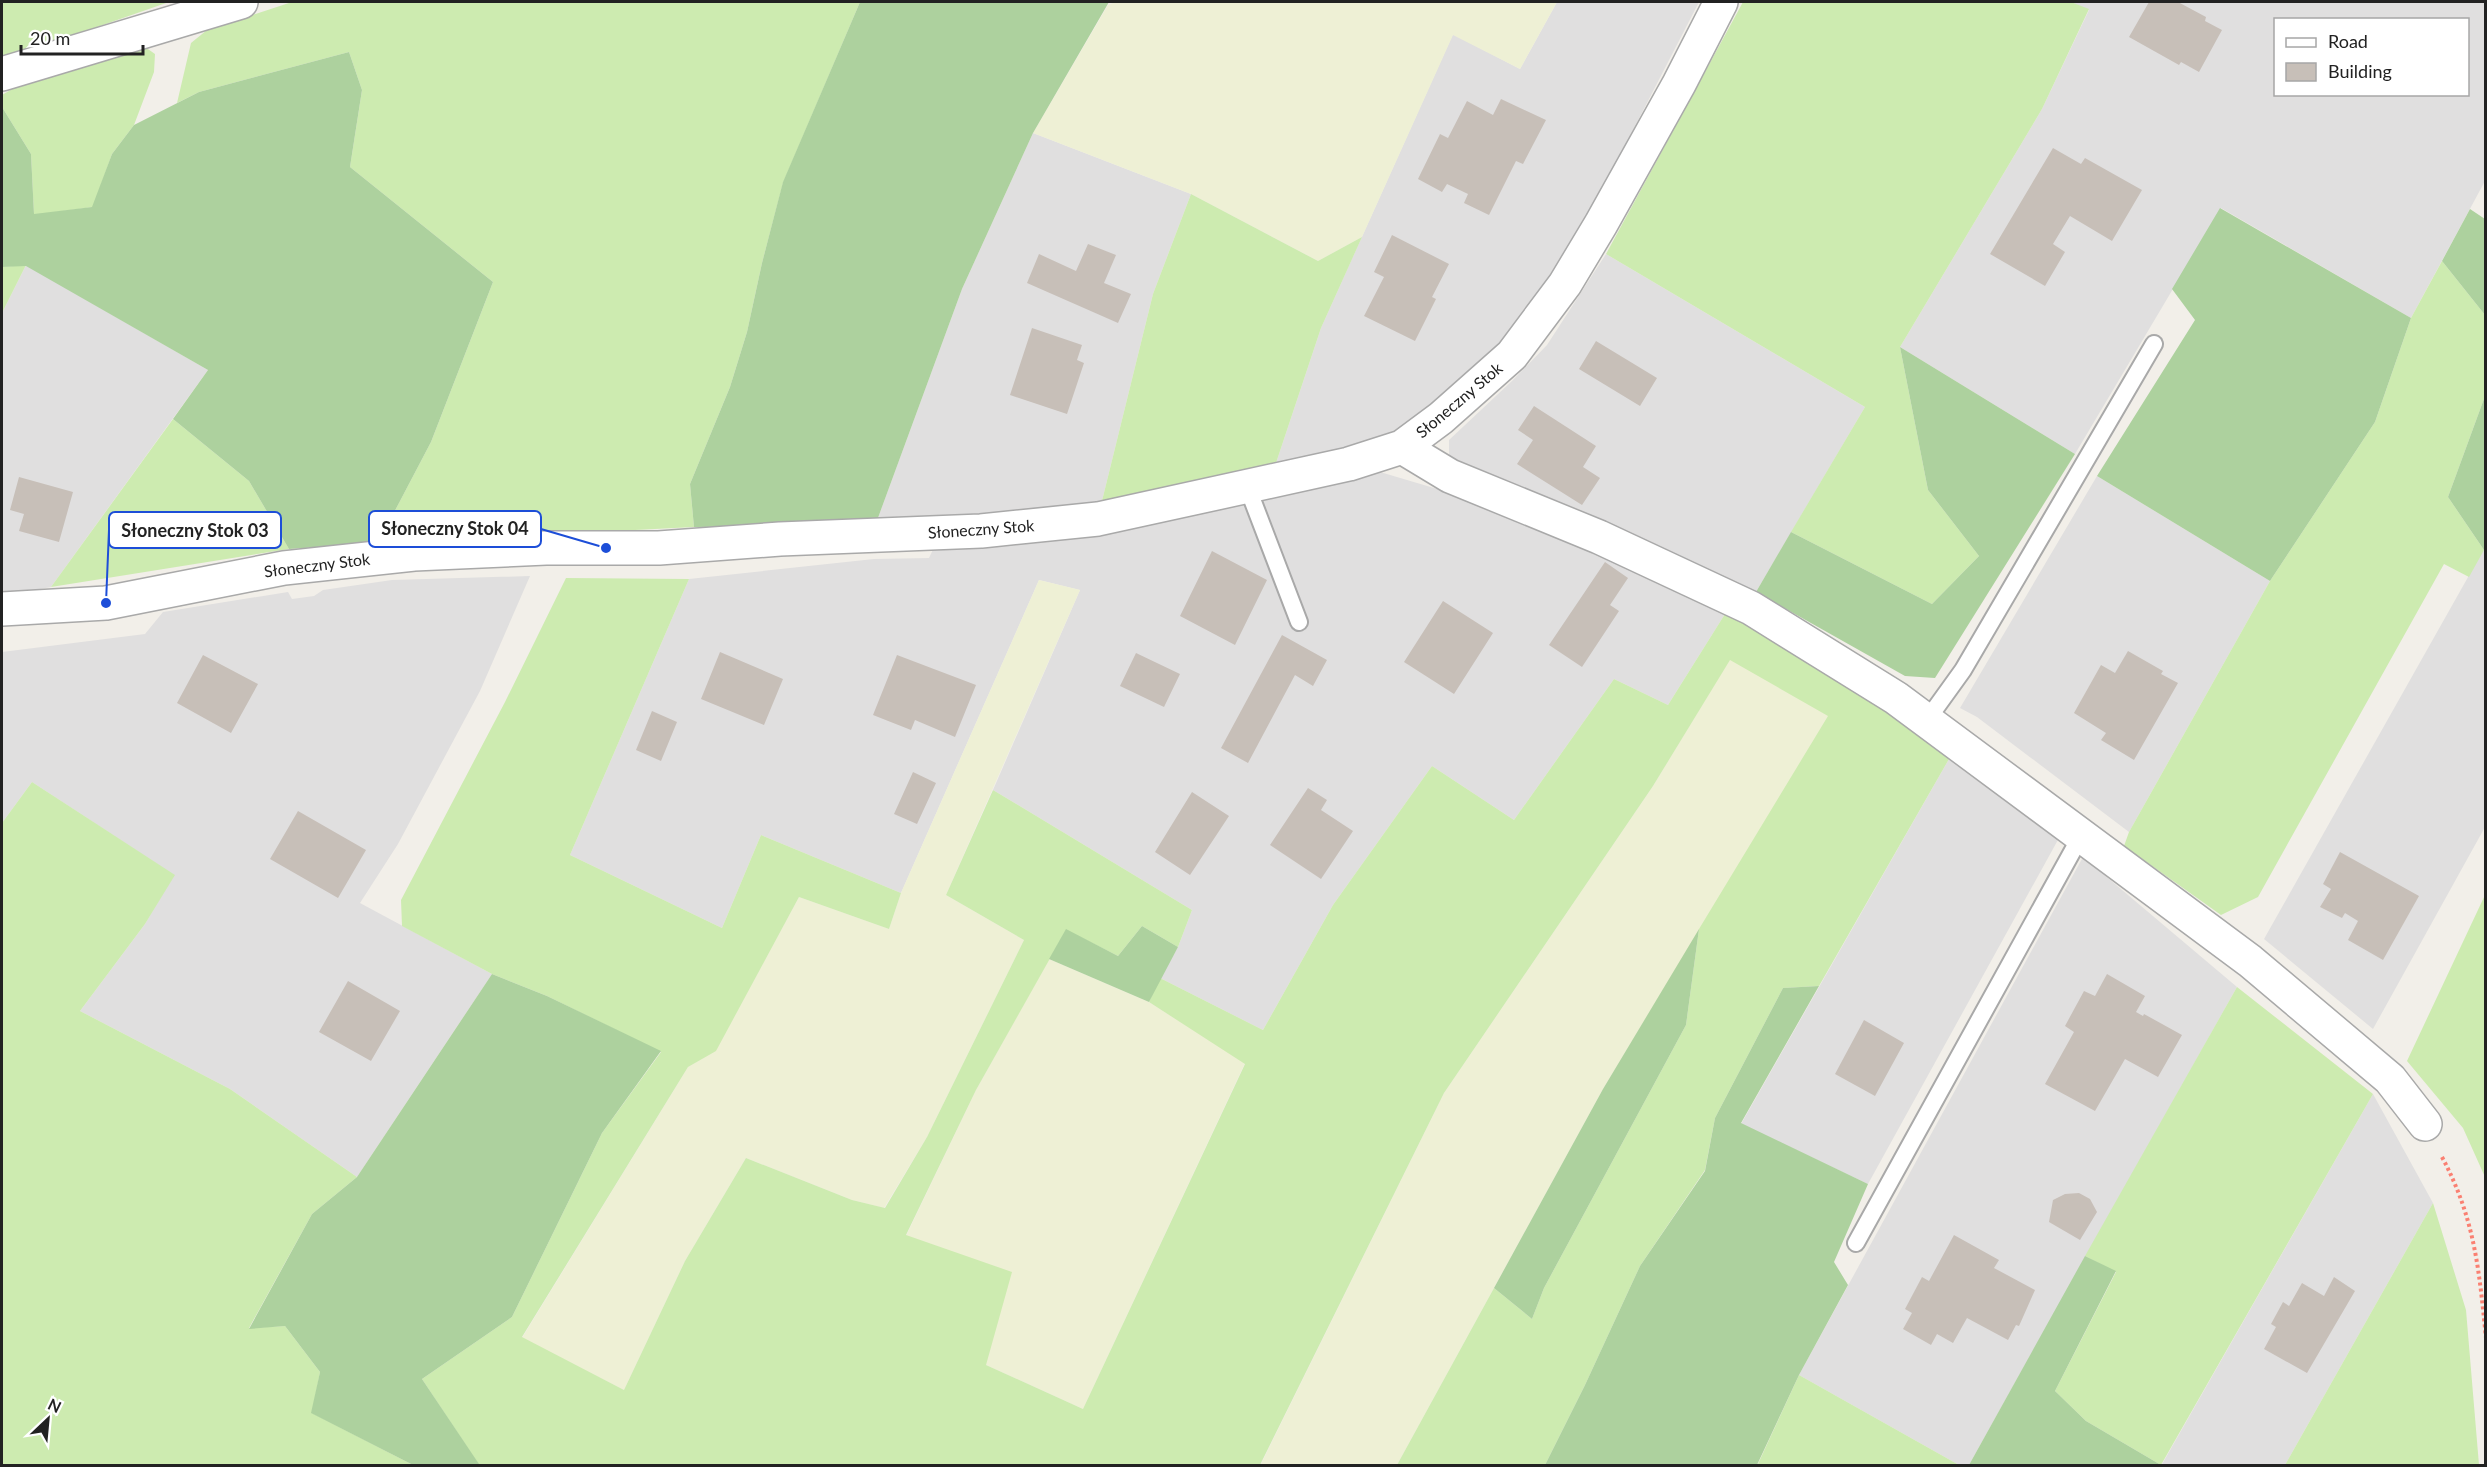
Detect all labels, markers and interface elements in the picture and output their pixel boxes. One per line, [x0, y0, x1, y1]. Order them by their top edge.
scale bar [21, 18, 142, 56]
legend [2274, 18, 2469, 96]
text: 20 m [30, 27, 70, 49]
text: Road [2328, 30, 2368, 52]
text: Building [2328, 60, 2392, 82]
street label: Słoneczny Stok [1412, 357, 1506, 441]
callout: Słoneczny Stok 04 [369, 511, 541, 547]
callout: Słoneczny Stok 03 [109, 512, 281, 548]
street label: Słoneczny Stok [927, 515, 1036, 542]
text: Słoneczny Stok 04 [381, 517, 529, 539]
text: Słoneczny Stok 03 [121, 519, 269, 541]
street label: Słoneczny Stok [263, 548, 372, 580]
north arrow [18, 1389, 78, 1449]
text: N [45, 1394, 64, 1416]

